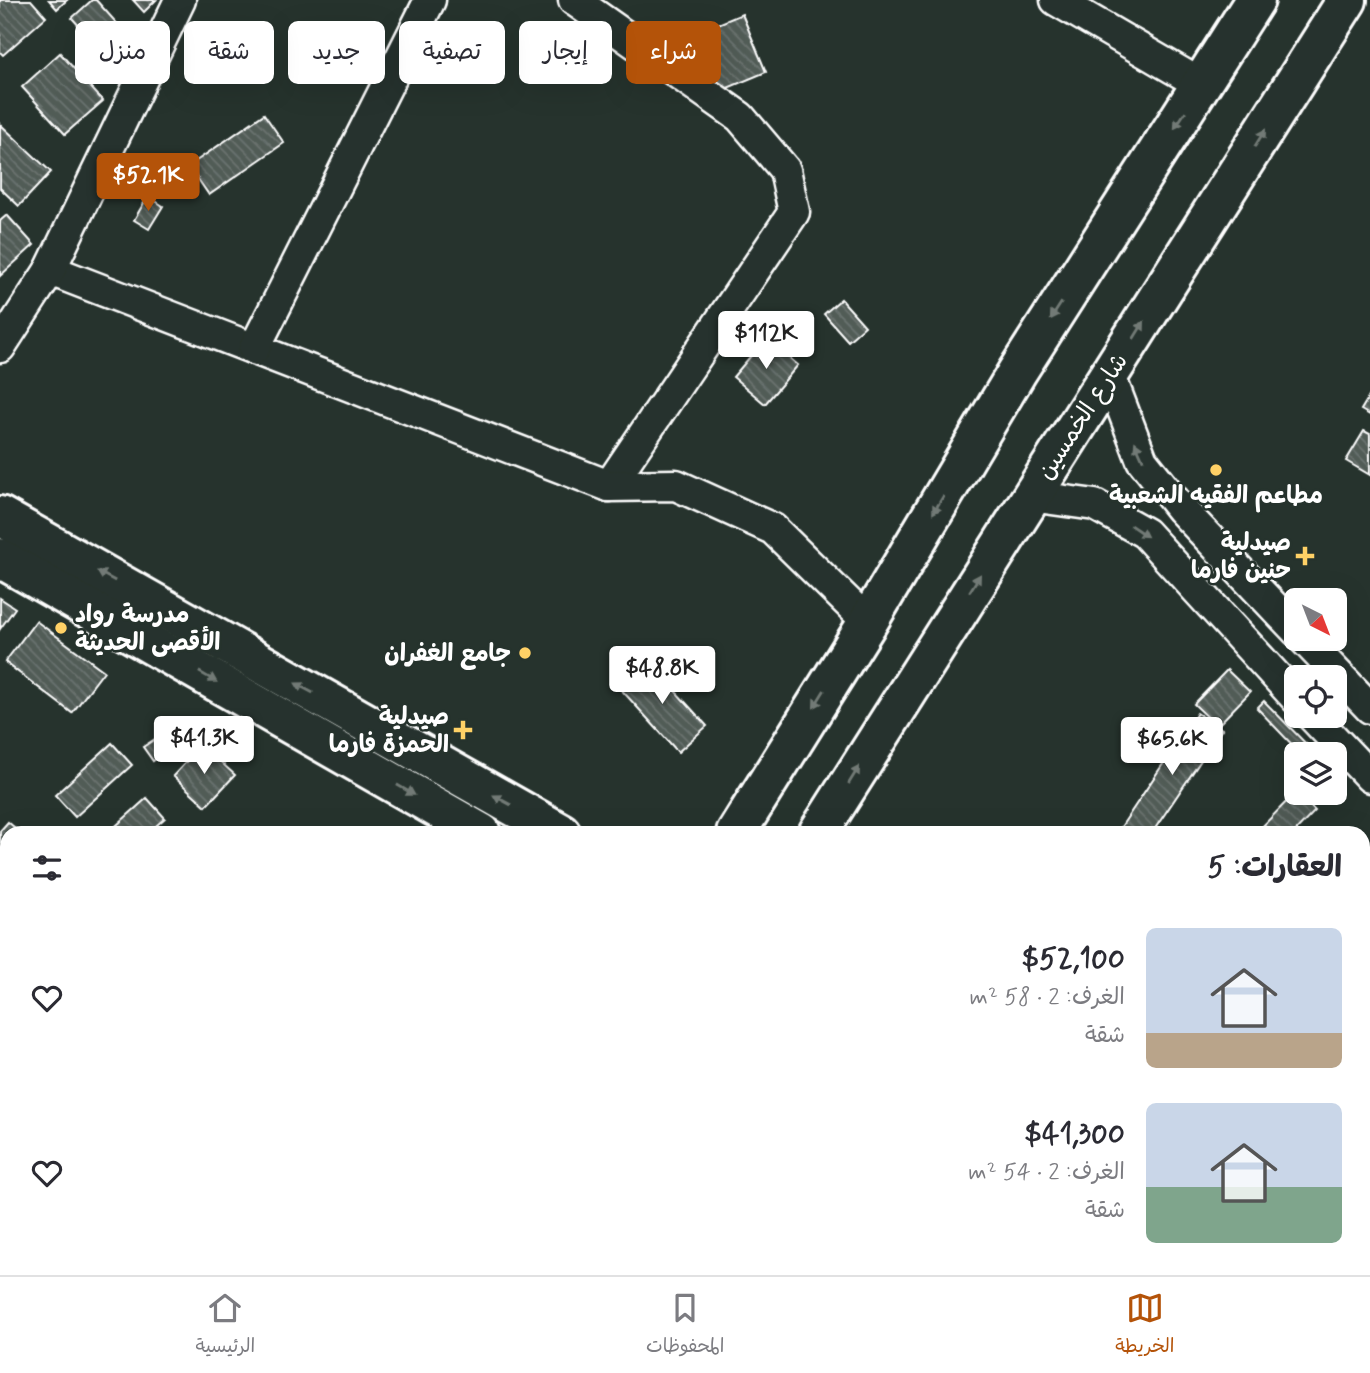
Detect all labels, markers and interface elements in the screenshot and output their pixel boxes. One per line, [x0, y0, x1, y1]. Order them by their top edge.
chip: منزل [75, 21, 170, 84]
chip: شقة [184, 21, 274, 84]
chip: جديد [288, 21, 385, 84]
chip: تصفية [399, 21, 505, 84]
chip: إيجار [519, 21, 612, 84]
chip: شراء [626, 21, 721, 84]
one-way arrow [1173, 111, 1186, 130]
one-way arrow [1254, 128, 1267, 147]
pin: $52.1K [91, 154, 205, 213]
text: $52.1K [113, 161, 183, 191]
one-way arrow [1050, 302, 1063, 321]
pin: $112K [717, 312, 815, 371]
text: $112K [734, 319, 798, 349]
one-way arrow [1132, 320, 1145, 340]
street label: شارع الخمسين [1031, 348, 1136, 486]
one-way arrow [1134, 440, 1145, 461]
marker: مطاعم الفقيه الشعبية [1208, 462, 1224, 478]
place label: مطاعم الفقيه الشعبية [1109, 481, 1323, 513]
one-way arrow [931, 496, 944, 515]
one-way arrow [1130, 524, 1148, 538]
place label: صيدلية حنين فارما [1191, 528, 1291, 587]
marker: صيدلية حنين فارما [1297, 548, 1313, 564]
one-way arrow [96, 570, 115, 582]
one-way arrow [969, 573, 982, 592]
north arrow [1284, 588, 1348, 651]
map controls [1284, 588, 1347, 805]
place label: مدرسة رواد الأقصى الحديثة [75, 600, 220, 659]
marker: مدرسة رواد الأقصى الحديثة [53, 620, 69, 636]
place label: جامع الغفران [384, 639, 511, 670]
marker: جامع الغفران [517, 645, 533, 661]
pin: $48.8K [605, 646, 719, 706]
text: $48.8K [625, 654, 699, 684]
button: locate [1284, 665, 1347, 728]
one-way arrow [198, 671, 218, 683]
one-way arrow [294, 682, 314, 694]
one-way arrow [812, 690, 825, 709]
place label: صيدلية الحمزة فارما [329, 702, 449, 761]
pin: $41.3K [147, 716, 261, 776]
pin: $65.6K [1115, 718, 1229, 777]
marker: صيدلية الحمزة فارما [455, 722, 471, 738]
text: $41.3K [170, 724, 238, 754]
text: $65.6K [1137, 725, 1207, 755]
button: layers [1284, 742, 1347, 805]
one-way arrow [848, 766, 861, 785]
one-way arrow [396, 784, 415, 796]
one-way arrow [492, 794, 512, 806]
text: العقارات: 5 [1207, 848, 1342, 887]
icon: filters [28, 849, 66, 887]
text: $52,100 [1021, 940, 1125, 979]
icon: home [1202, 956, 1286, 1040]
icon: heart [28, 979, 66, 1017]
text: الغرف: 2 · 58 m² [970, 983, 1125, 1013]
text: شقة [1085, 1021, 1125, 1051]
text: $41,300 [1024, 1115, 1125, 1154]
icon: home [1202, 1131, 1286, 1215]
icon: heart [28, 1154, 66, 1192]
text: الغرف: 2 · 54 m² [968, 1158, 1125, 1188]
text: شقة [1085, 1196, 1125, 1226]
tab: الرئيسية [195, 1289, 255, 1362]
tab: المحفوظات [646, 1289, 724, 1362]
tab: الخريطة [1115, 1289, 1175, 1362]

